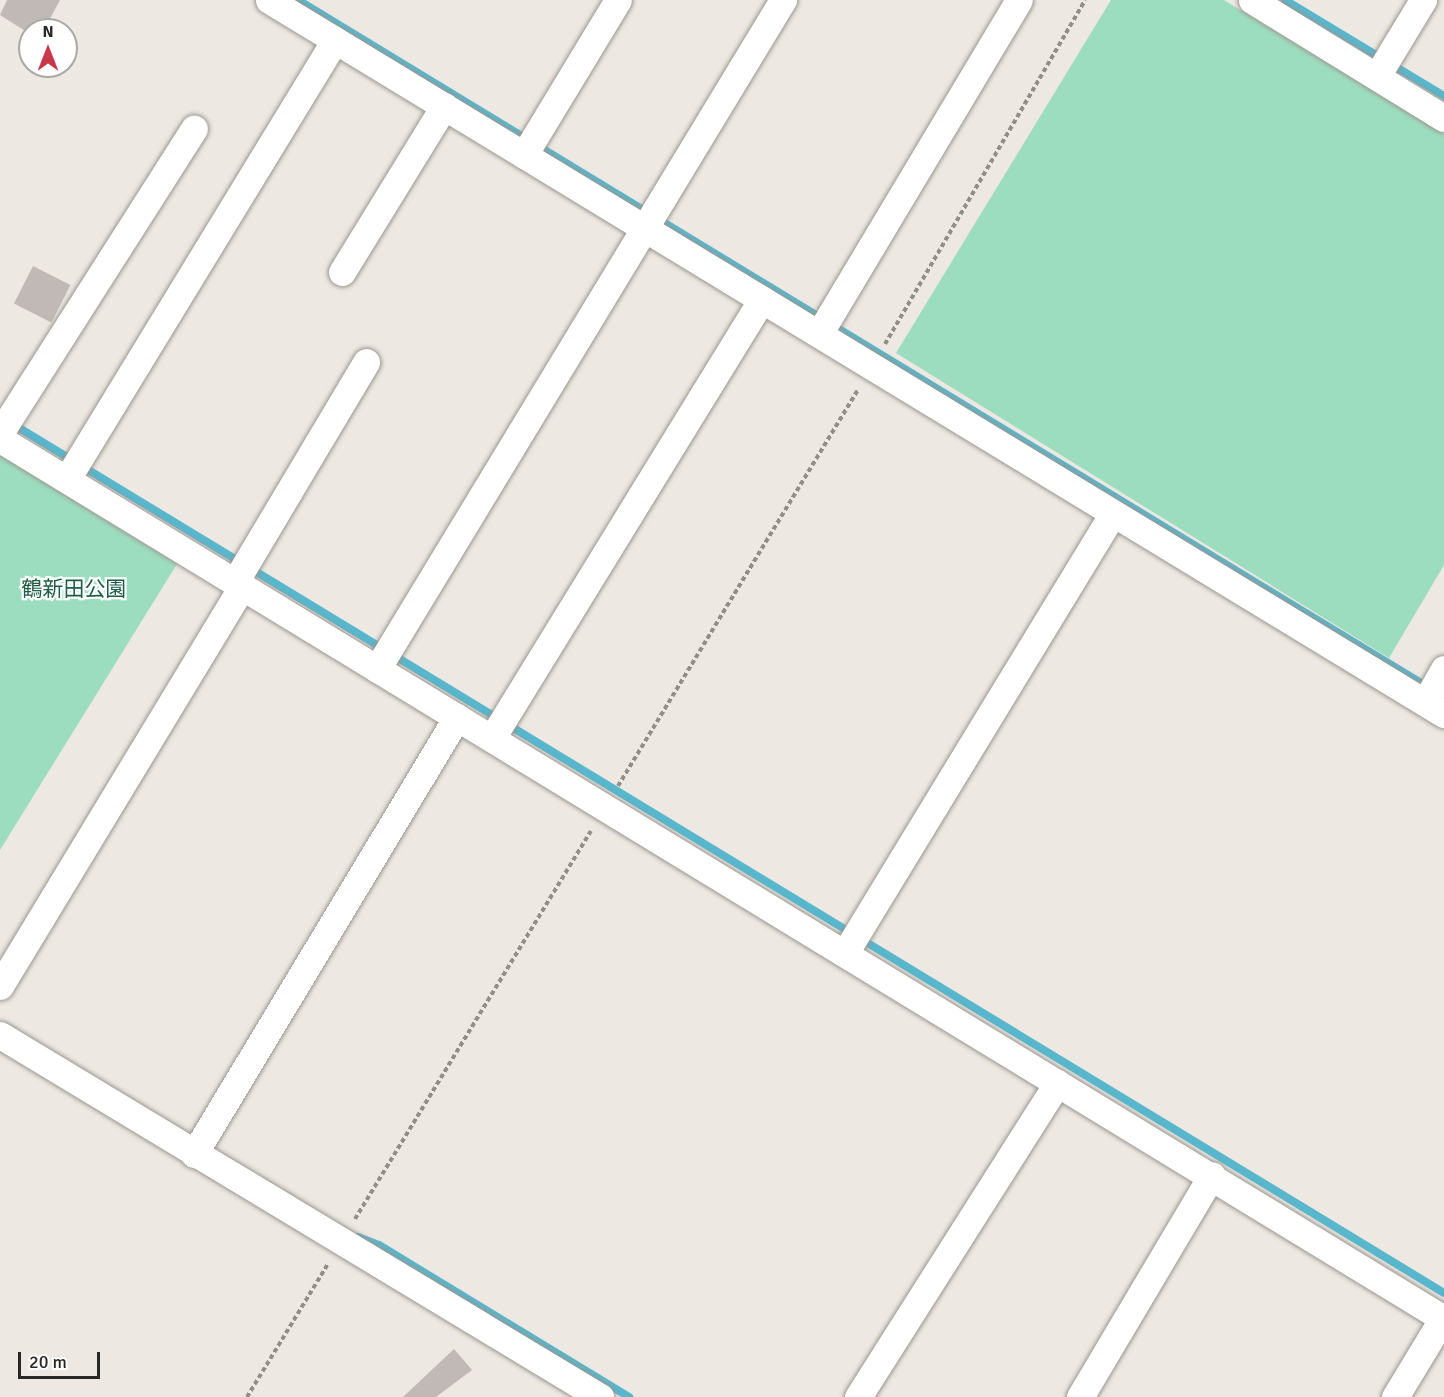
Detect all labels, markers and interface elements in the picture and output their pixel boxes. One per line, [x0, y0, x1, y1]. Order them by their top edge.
north arrow [18, 18, 78, 78]
text: N [42, 22, 54, 42]
park label: 鶴新田公園 [22, 576, 126, 602]
scale bar [21, 1340, 104, 1378]
text: 20 m [29, 1351, 67, 1373]

